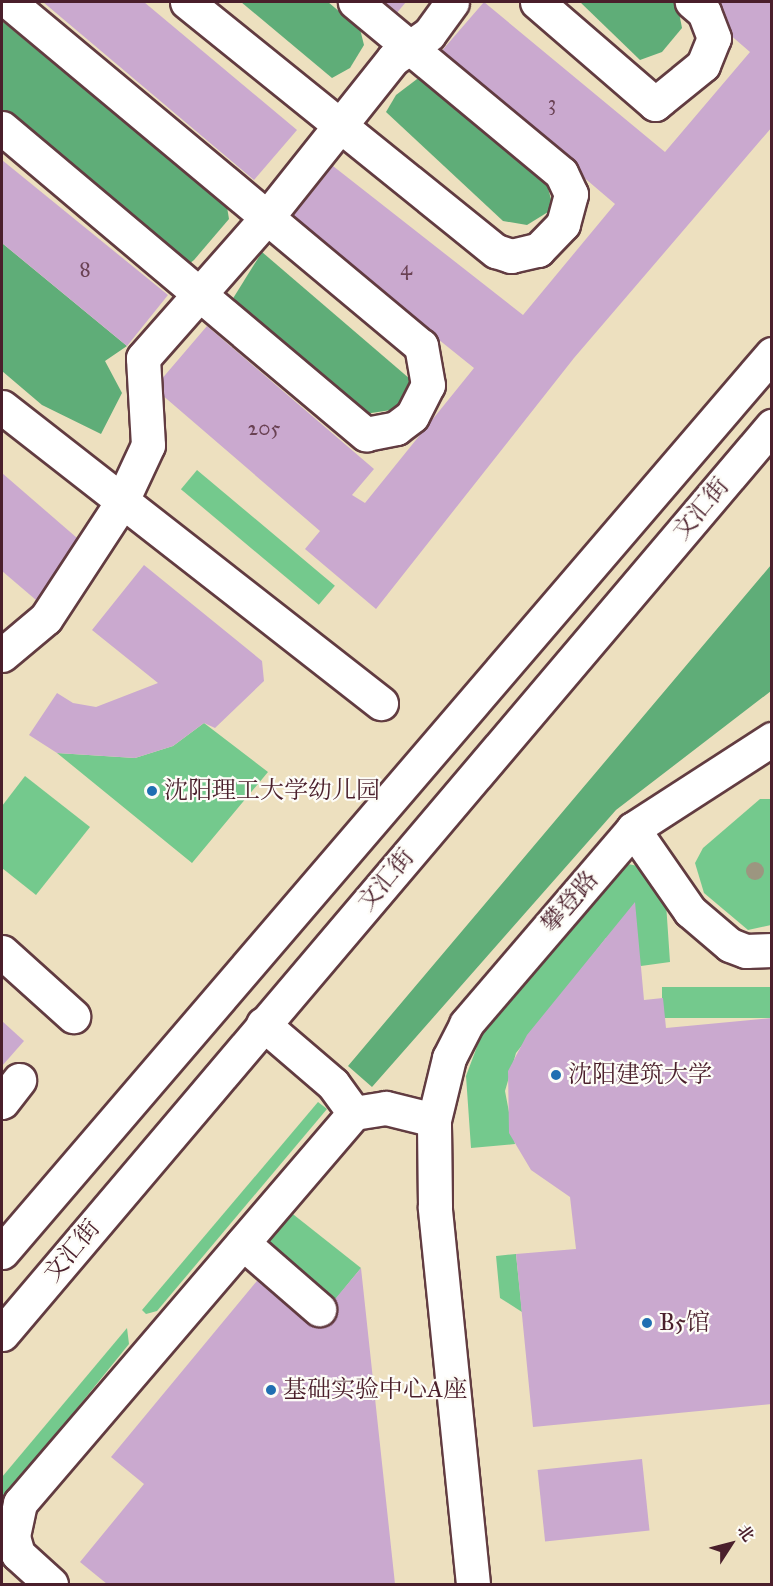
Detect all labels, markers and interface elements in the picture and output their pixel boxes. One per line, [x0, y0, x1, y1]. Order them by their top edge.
house number: 3 [548, 90, 556, 116]
house number: 4 [400, 255, 412, 281]
house number: 8 [79, 256, 91, 282]
house number: 205 [248, 415, 280, 441]
street label: 文汇街 [667, 472, 735, 546]
place label: 沈阳理工大学幼儿园 [164, 777, 380, 805]
marker: 沈阳理工大学幼儿园 [145, 784, 159, 798]
street label: 文汇街 [352, 843, 420, 917]
street label: 攀登路 [536, 865, 604, 939]
place label: 沈阳建筑大学 [568, 1061, 712, 1089]
marker: 沈阳建筑大学 [549, 1068, 563, 1082]
street label: 文汇街 [38, 1214, 106, 1288]
place label: B5馆 [659, 1309, 710, 1337]
marker: B5馆 [640, 1316, 654, 1330]
place label: 基础实验中心A座 [283, 1376, 467, 1404]
marker: 基础实验中心A座 [264, 1383, 278, 1397]
north arrow [701, 1514, 761, 1574]
text: 北 [734, 1521, 758, 1545]

